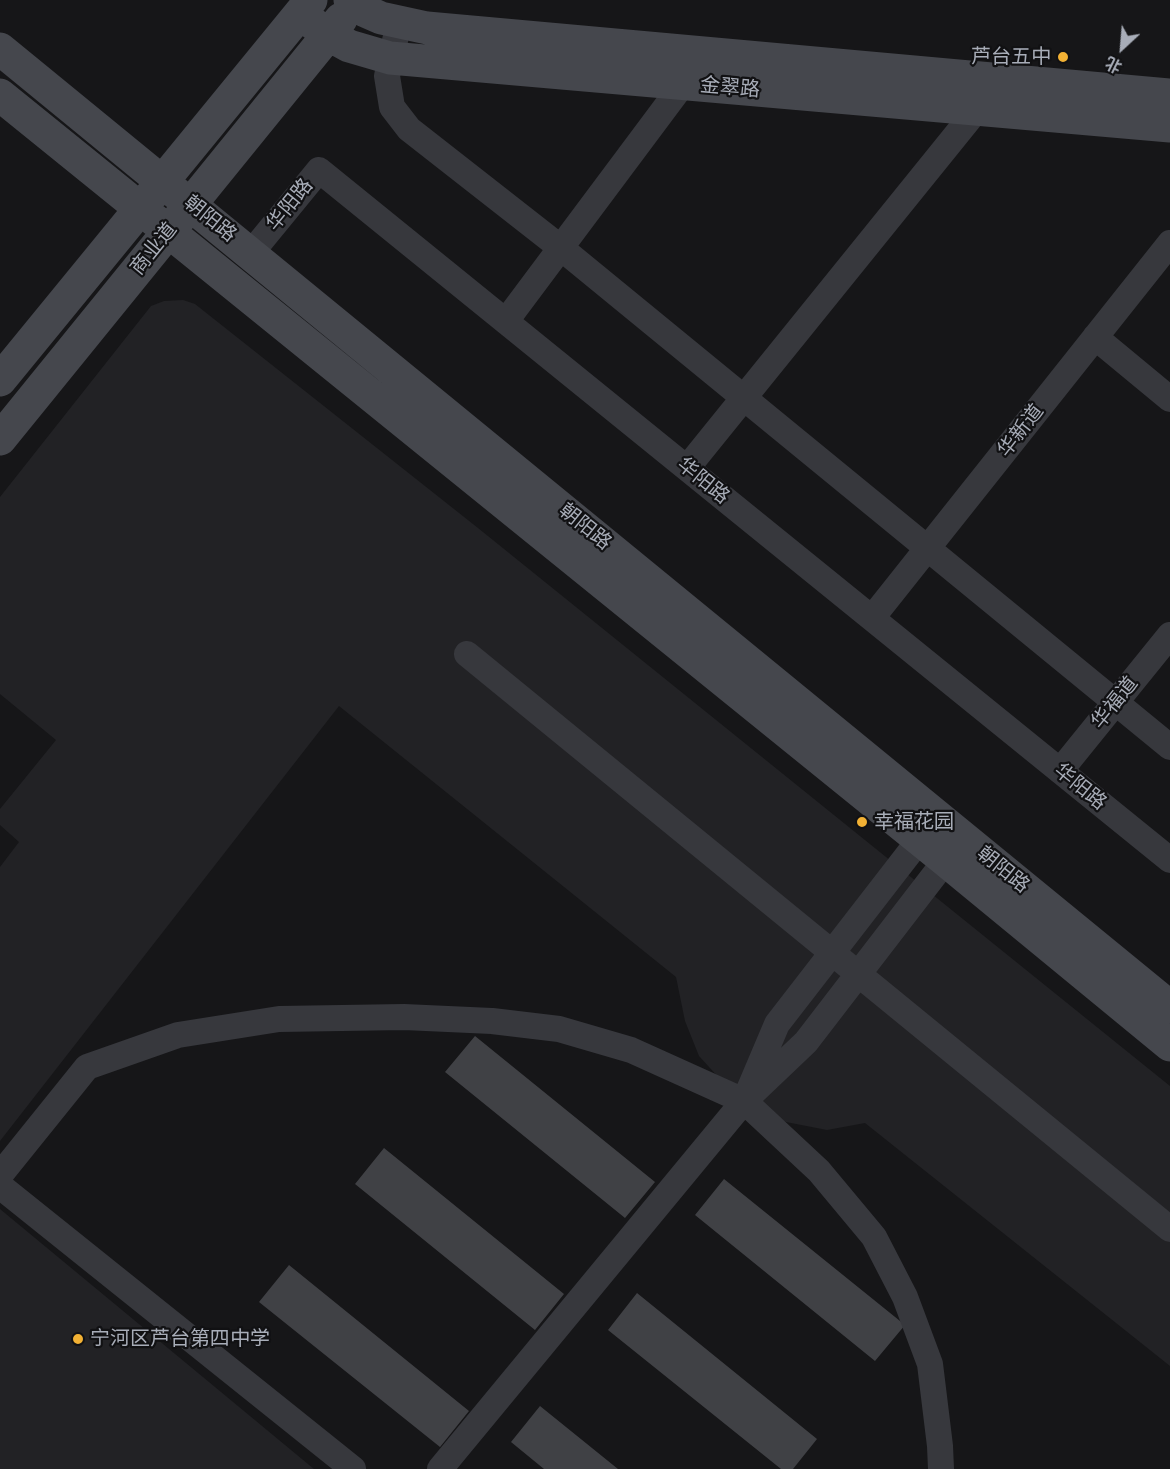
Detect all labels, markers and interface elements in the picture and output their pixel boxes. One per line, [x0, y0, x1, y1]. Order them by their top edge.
north arrow [1092, 18, 1152, 78]
place label: 芦台五中 [971, 45, 1051, 69]
marker: 芦台五中 [1056, 50, 1070, 64]
text: 北 [1103, 53, 1125, 77]
street label: 金翠路 [699, 73, 761, 103]
street label: 华阳路 [262, 174, 318, 236]
street label: 朝阳路 [179, 191, 241, 247]
street label: 商业道 [126, 218, 182, 280]
street label: 华新道 [993, 400, 1049, 462]
street label: 华阳路 [672, 453, 734, 509]
street label: 朝阳路 [554, 499, 616, 555]
street label: 华福道 [1087, 672, 1143, 734]
street label: 华阳路 [1049, 759, 1111, 815]
place label: 幸福花园 [874, 810, 954, 834]
marker: 幸福花园 [855, 815, 869, 829]
street label: 朝阳路 [972, 842, 1034, 898]
place label: 宁河区芦台第四中学 [90, 1327, 270, 1351]
marker: 宁河区芦台第四中学 [71, 1332, 85, 1346]

